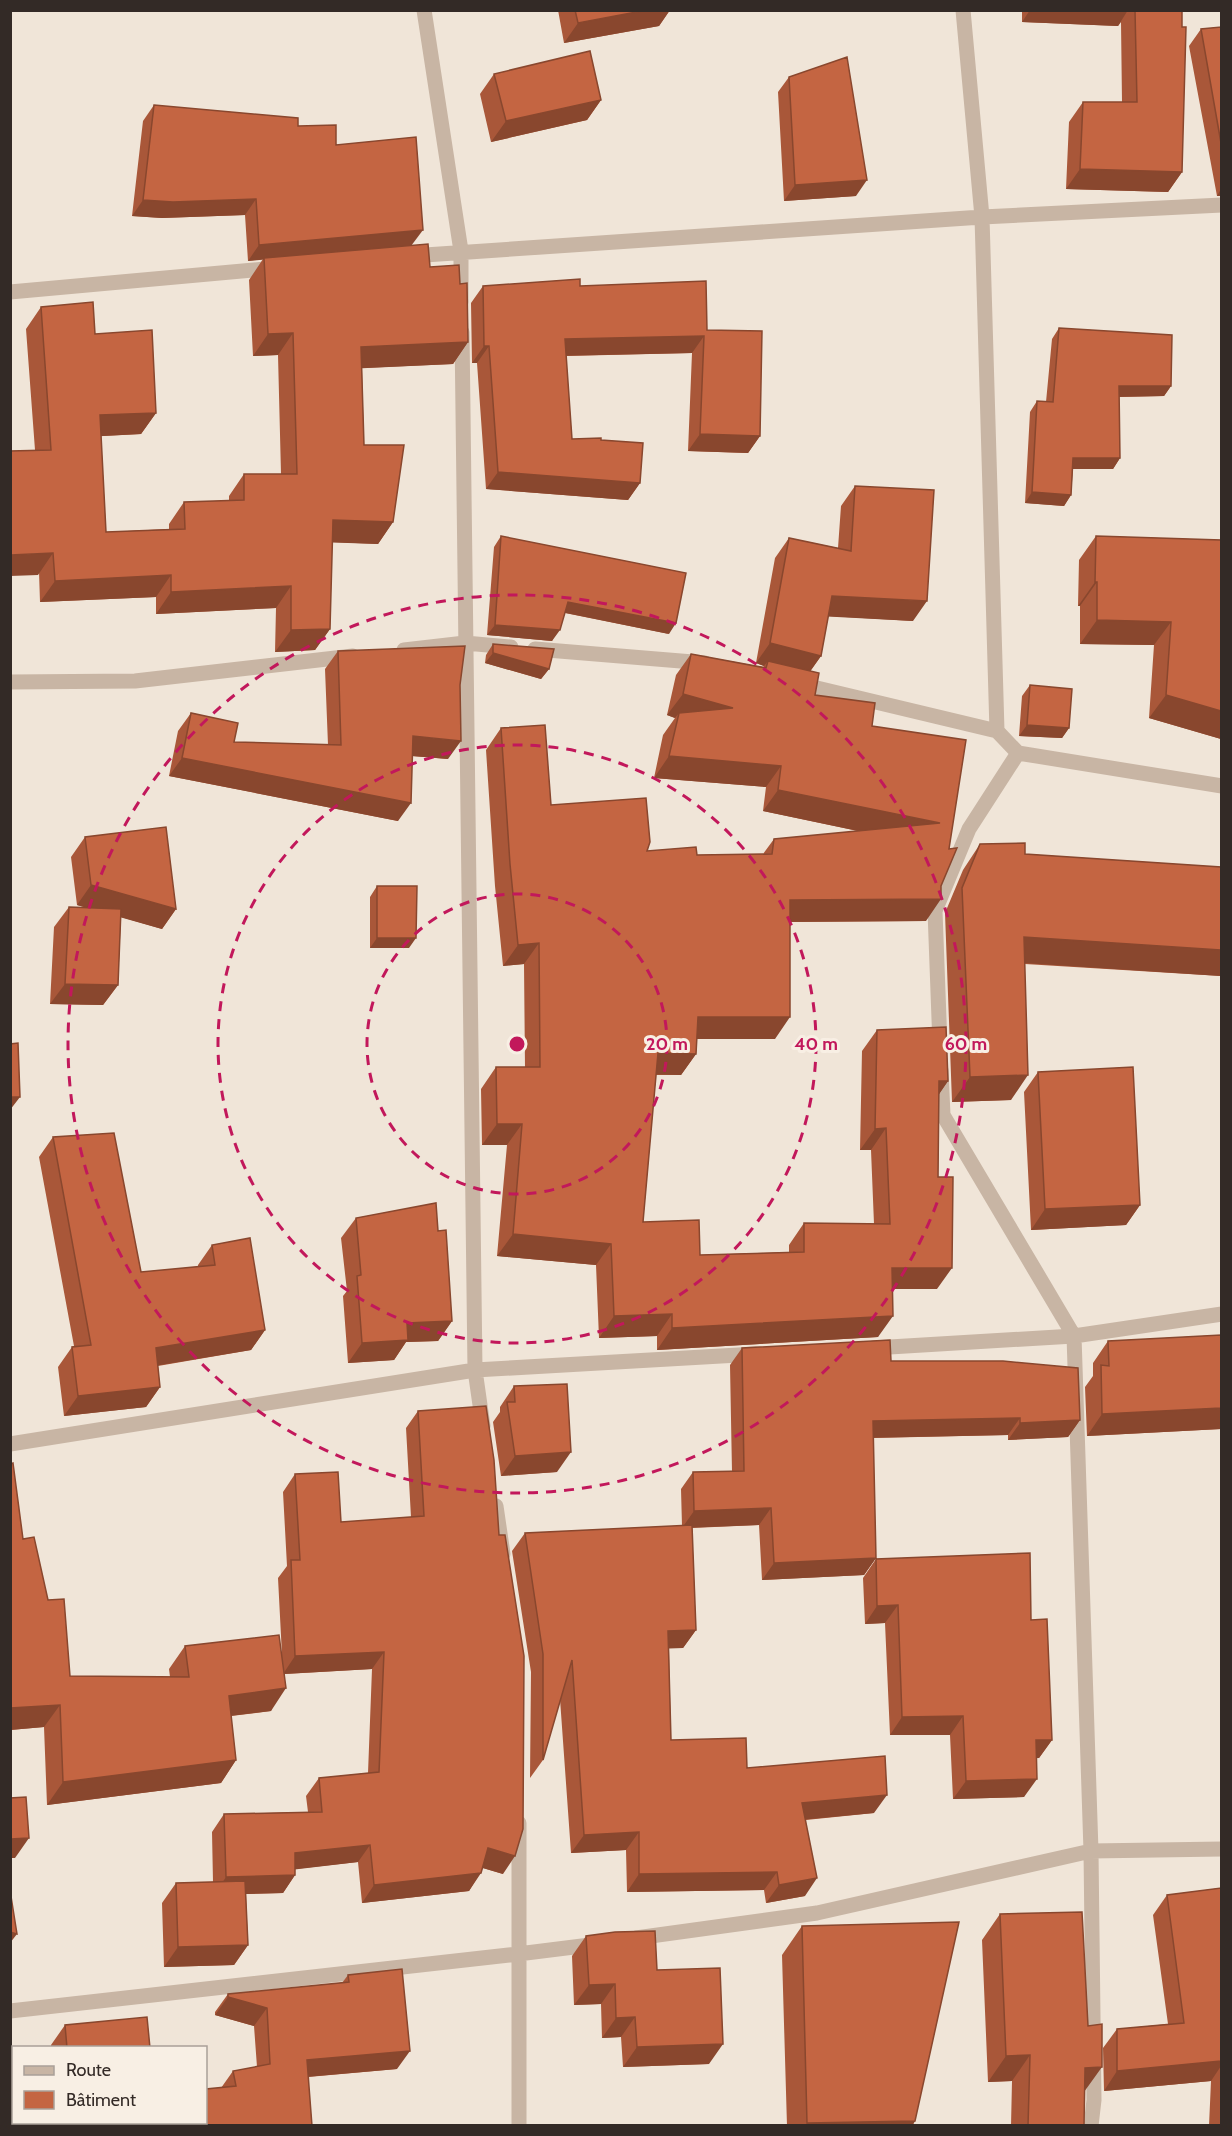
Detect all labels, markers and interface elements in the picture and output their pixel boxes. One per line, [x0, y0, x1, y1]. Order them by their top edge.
text: 20 m [646, 1033, 688, 1055]
text: 40 m [794, 1033, 838, 1055]
text: 60 m [945, 1033, 987, 1055]
centre of rings [507, 1034, 527, 1054]
legend [12, 2046, 207, 2124]
text: Route [66, 2059, 111, 2081]
text: Bâtiment [66, 2089, 136, 2111]

